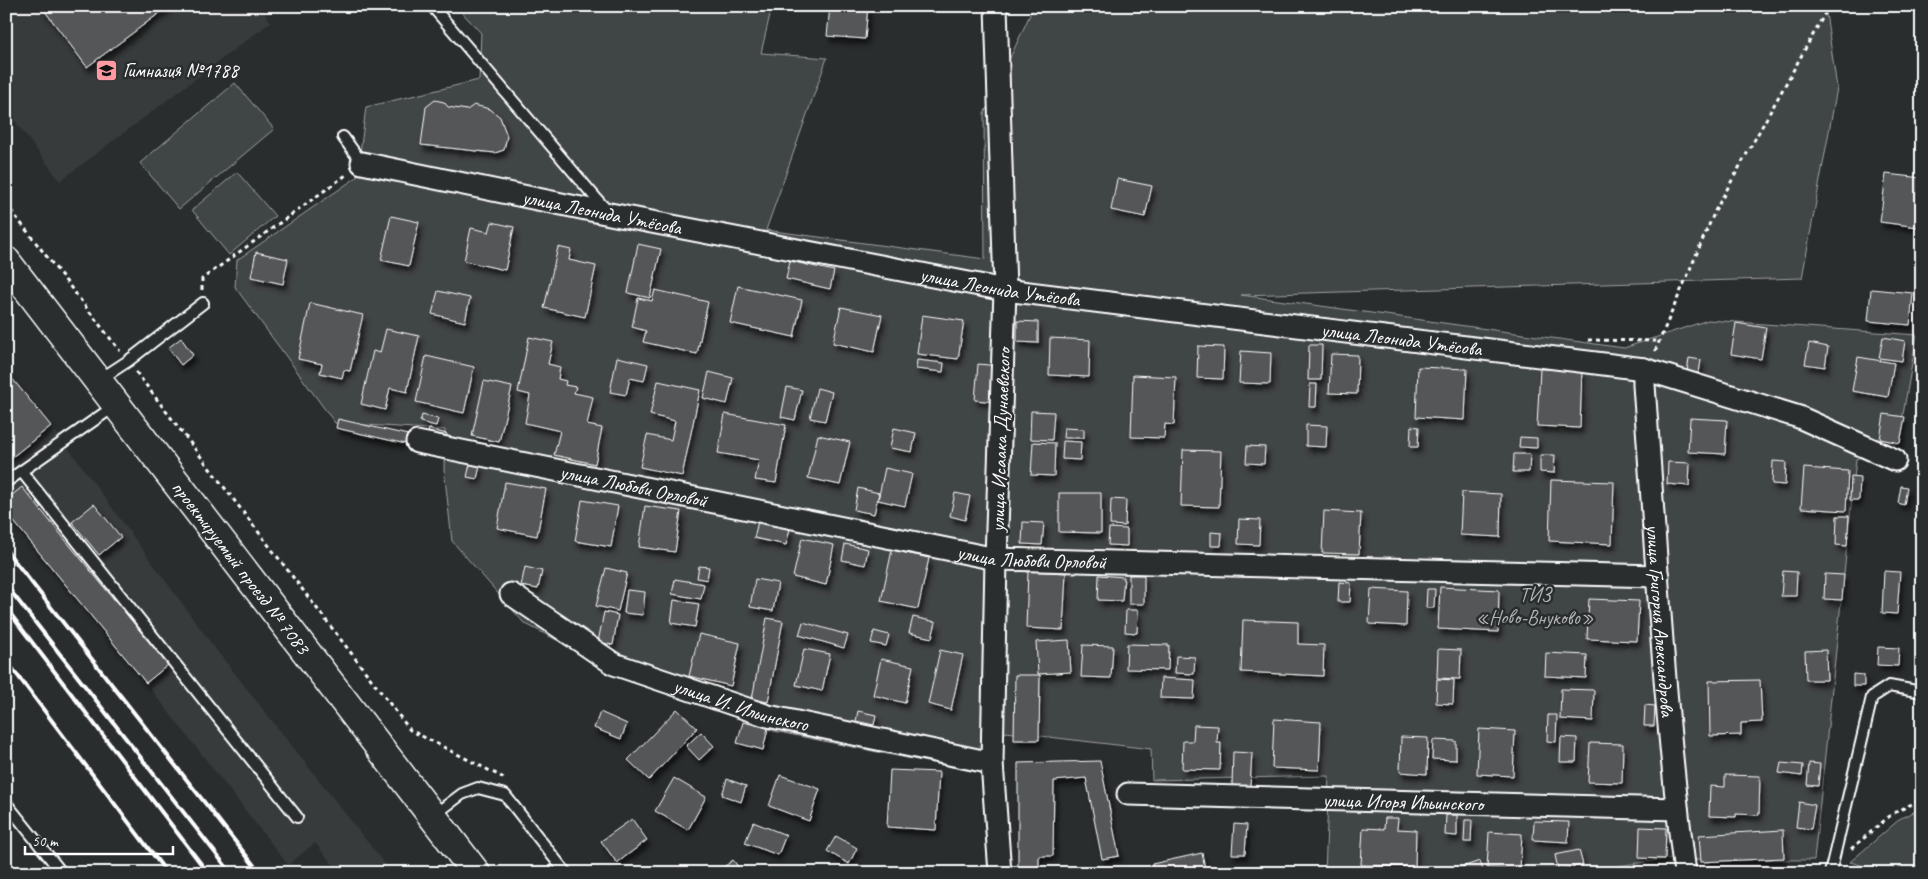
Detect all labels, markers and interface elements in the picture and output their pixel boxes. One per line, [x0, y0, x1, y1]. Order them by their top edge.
school or university icon: Гимназия №1788 [95, 58, 119, 82]
place label: Гимназия №1788 [123, 58, 240, 83]
street label: улица Леонида Утёсова [519, 184, 685, 241]
street label: улица Леонида Утёсова [917, 262, 1083, 312]
street label: улица Леонида Утёсова [1319, 317, 1485, 362]
street label: улица Исаака Дунаевского [985, 346, 1016, 533]
street label: улица Любови Орловой [557, 459, 711, 514]
street label: проектируемый проезд № 7083 [166, 476, 317, 661]
street label: улица Григория Александрова [1641, 523, 1680, 720]
street label: улица Любови Орловой [954, 539, 1108, 575]
park label: ТИЗ «Ново-Внуково» [1476, 582, 1594, 630]
street label: улица И. Ильинского [669, 673, 811, 737]
street label: улица Игоря Ильинского [1321, 787, 1485, 817]
scale bar [25, 824, 172, 856]
text: 50 m [32, 832, 59, 851]

